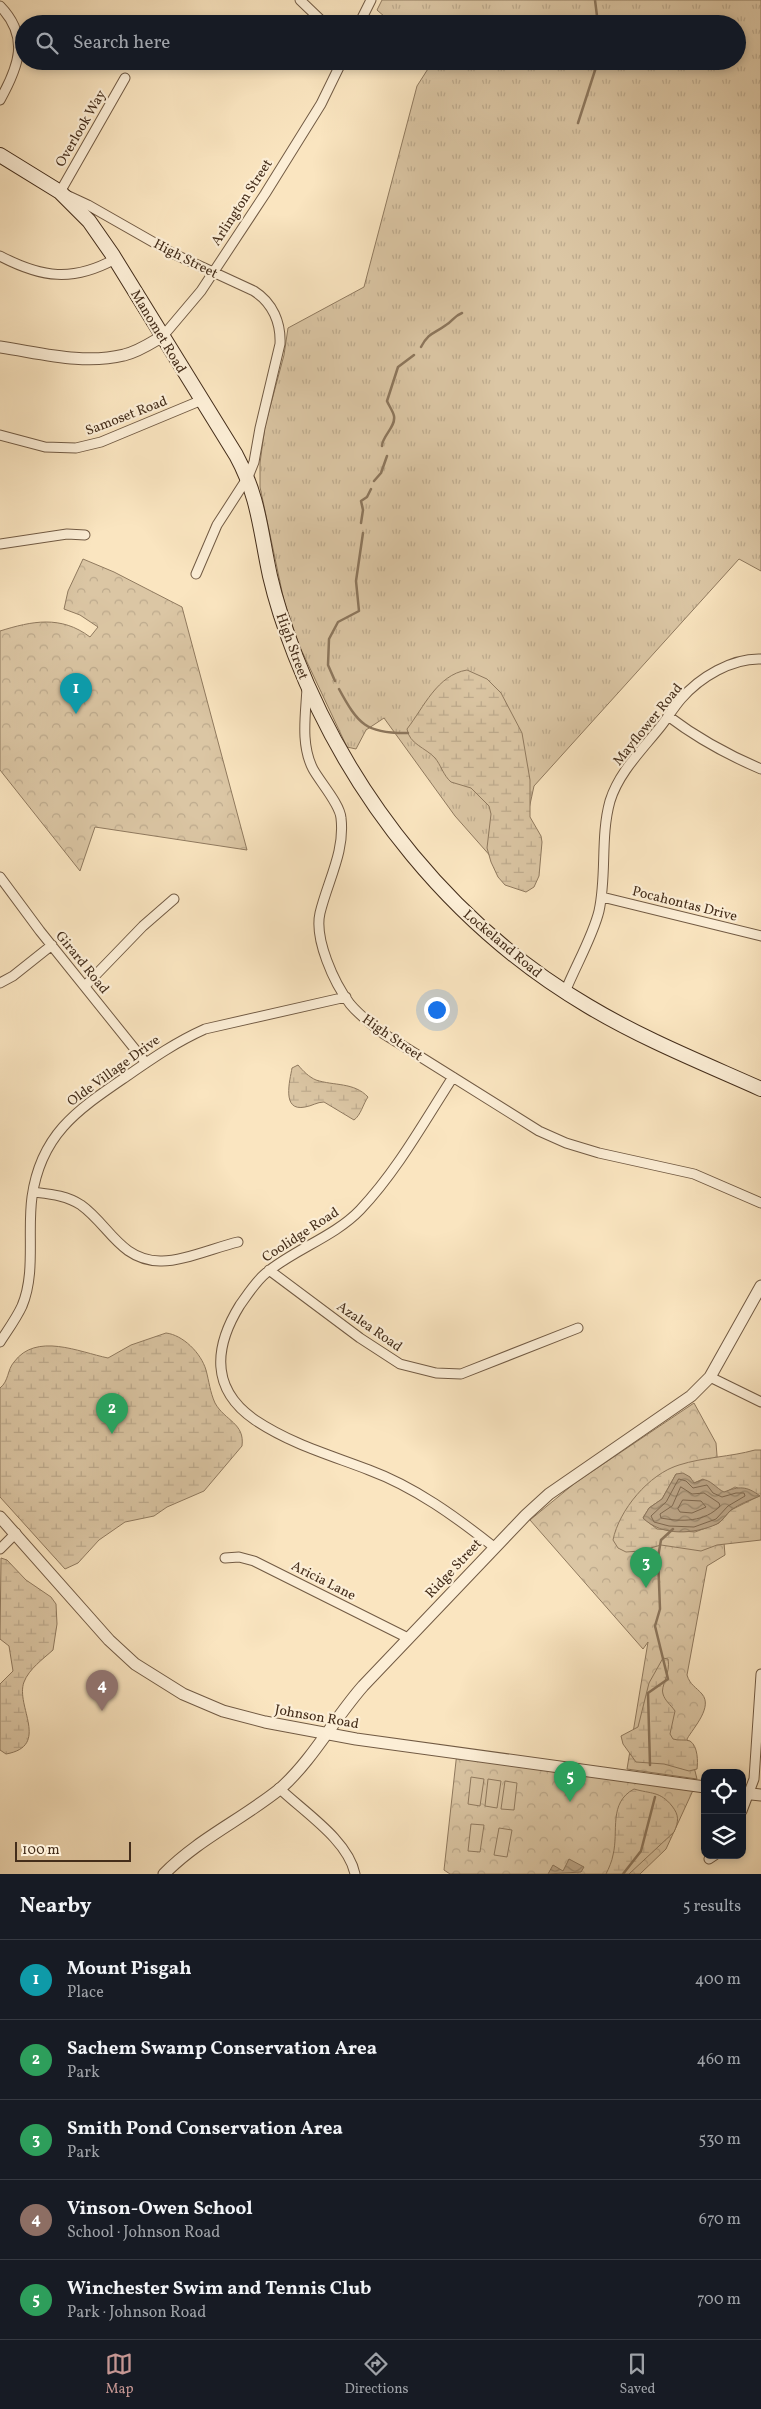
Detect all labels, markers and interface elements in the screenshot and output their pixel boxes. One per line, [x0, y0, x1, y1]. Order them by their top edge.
search box [15, 15, 746, 70]
icon: search [33, 29, 61, 57]
text: Search here [73, 30, 170, 56]
street label: Overlook Way [52, 86, 111, 171]
street label: Arlington Street [207, 156, 277, 250]
street label: High Street [150, 235, 221, 284]
street label: Manomet Road [125, 287, 190, 377]
street label: Samoset Road [83, 392, 170, 441]
street label: High Street [271, 610, 312, 683]
pin: 1 [60, 673, 92, 714]
street label: Mayflower Road [609, 680, 687, 770]
street label: Pocahontas Drive [630, 882, 739, 927]
street label: Lockeland Road [459, 906, 545, 983]
street label: Girard Road [51, 928, 113, 998]
your location [424, 997, 450, 1023]
street label: High Street [358, 1010, 426, 1066]
street label: Olde Village Drive [64, 1031, 164, 1111]
street label: Coolidge Road [259, 1203, 343, 1267]
street label: Azalea Road [333, 1298, 406, 1357]
pin: 2 [96, 1393, 128, 1434]
street label: Ridge Street [422, 1535, 487, 1603]
pin: 3 [630, 1547, 662, 1588]
street label: Aricia Lane [288, 1557, 359, 1606]
pin: 4 [86, 1670, 118, 1711]
street label: Johnson Road [273, 1701, 360, 1734]
pin: 5 [554, 1761, 586, 1802]
map controls [701, 1769, 746, 1859]
button: locate [701, 1769, 746, 1814]
button: layers [701, 1814, 746, 1859]
scale bar [15, 1839, 131, 1862]
text: 100 m [22, 1841, 60, 1860]
text: Nearby [20, 1892, 91, 1921]
text: 5 results [683, 1896, 741, 1918]
text: Mount Pisgah [67, 1956, 192, 1982]
text: 1 [33, 1969, 39, 1991]
text: 400 m [695, 1969, 741, 1991]
text: Place [67, 1982, 104, 2004]
text: Sachem Swamp Conservation Area [67, 2036, 377, 2062]
text: 2 [32, 2049, 40, 2071]
text: 460 m [697, 2049, 741, 2071]
text: Park [67, 2062, 100, 2084]
text: Smith Pond Conservation Area [67, 2116, 343, 2142]
text: 3 [32, 2129, 40, 2151]
text: 530 m [698, 2129, 741, 2151]
text: Park [67, 2142, 100, 2164]
text: Vinson-Owen School [67, 2196, 253, 2222]
text: 4 [31, 2209, 41, 2231]
text: 670 m [699, 2209, 741, 2231]
text: School · Johnson Road [67, 2222, 220, 2244]
text: Winchester Swim and Tennis Club [67, 2276, 371, 2302]
text: 5 [32, 2289, 40, 2311]
text: 700 m [697, 2289, 741, 2311]
text: Park · Johnson Road [67, 2302, 206, 2324]
tab: Map [105, 2350, 133, 2399]
tab: Directions [344, 2350, 409, 2399]
tab: Saved [619, 2350, 656, 2399]

